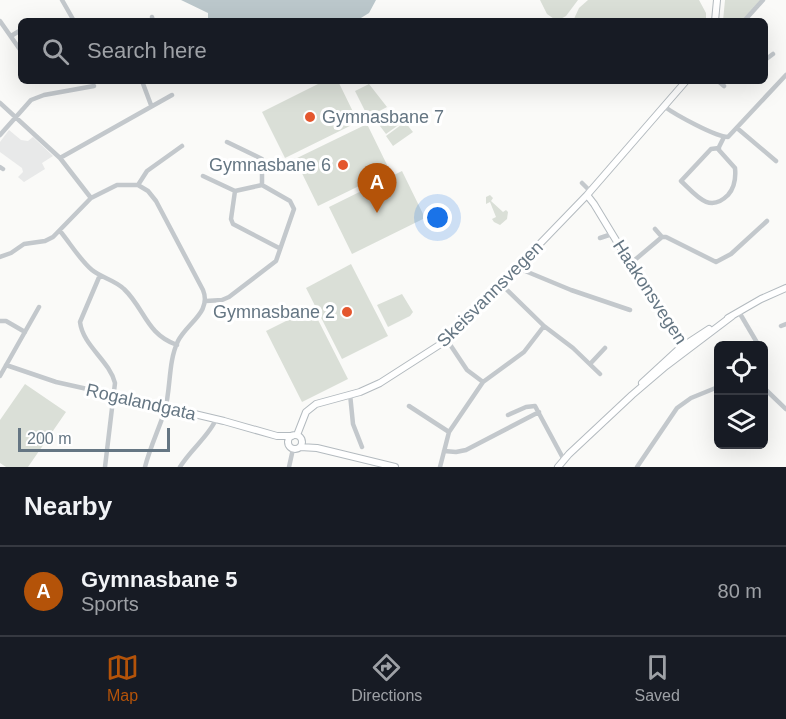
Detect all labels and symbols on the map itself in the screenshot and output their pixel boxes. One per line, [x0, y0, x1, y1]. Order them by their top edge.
place label: Gymnasbane 7 [322, 107, 444, 127]
marker: Gymnasbane 7 [303, 110, 317, 124]
place label: Gymnasbane 6 [209, 155, 331, 175]
marker: Gymnasbane 6 [336, 158, 350, 172]
pin: A [358, 164, 397, 213]
your location [423, 203, 452, 232]
street label: Haakonsvegen [609, 236, 691, 348]
street label: Skeisvannsvegen [433, 237, 547, 351]
place label: Gymnasbane 2 [213, 302, 335, 322]
marker: Gymnasbane 2 [340, 305, 354, 319]
street label: Rogalandgata [84, 380, 199, 425]
scale bar [18, 425, 170, 452]

